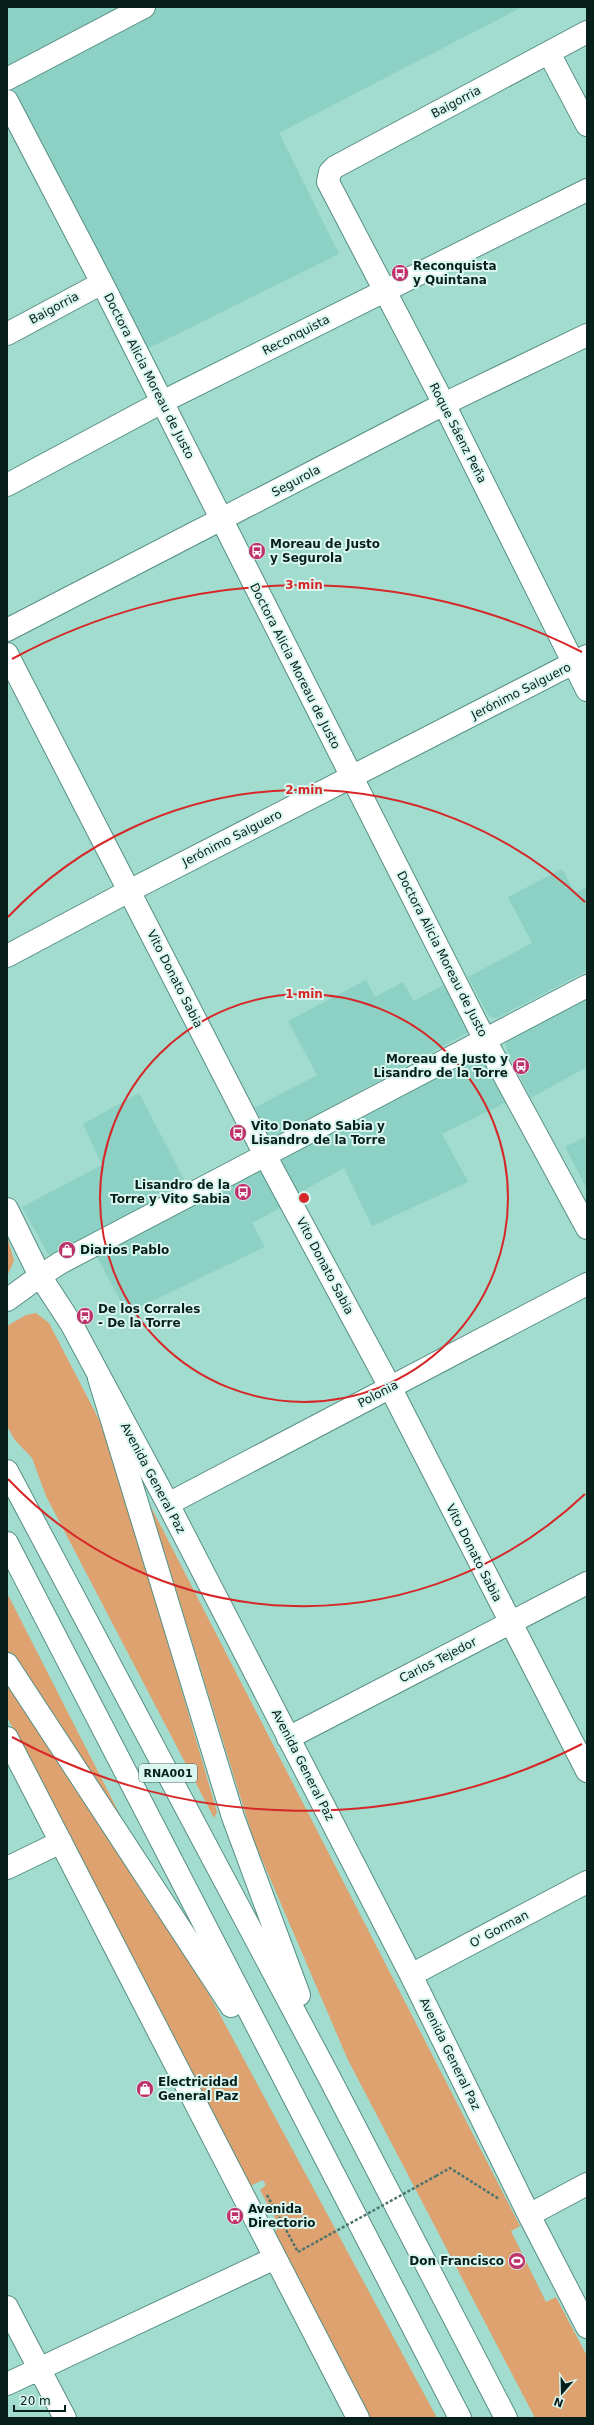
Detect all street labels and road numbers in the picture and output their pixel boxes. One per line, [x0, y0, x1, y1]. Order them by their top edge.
street label: Baigorria [429, 83, 483, 121]
street label: Baigorria [27, 289, 81, 327]
street label: Doctora Alicia Moreau de Justo [101, 291, 197, 461]
street label: Reconquista [260, 312, 332, 358]
street label: Roque Sáenz Peña [427, 380, 489, 486]
street label: Segurola [269, 462, 323, 500]
street label: Doctora Alicia Moreau de Justo [247, 581, 343, 751]
street label: Jerónimo Salguero [468, 660, 573, 723]
street label: Jerónimo Salguero [179, 807, 284, 870]
street label: Doctora Alicia Moreau de Justo [394, 869, 490, 1039]
street label: Vito Donato Sabia [144, 928, 206, 1030]
street label: Vito Donato Sabia [294, 1215, 356, 1317]
street label: Polonia [356, 1378, 400, 1410]
street label: Avenida General Paz [118, 1420, 188, 1536]
street label: Vito Donato Sabia [443, 1502, 505, 1604]
street label: Carlos Tejedor [397, 1635, 479, 1685]
street label: Avenida General Paz [269, 1707, 337, 1823]
road number: RNA001 [139, 1764, 197, 1782]
street label: O' Gorman [467, 1908, 531, 1950]
street label: Avenida General Paz [417, 1996, 483, 2112]

